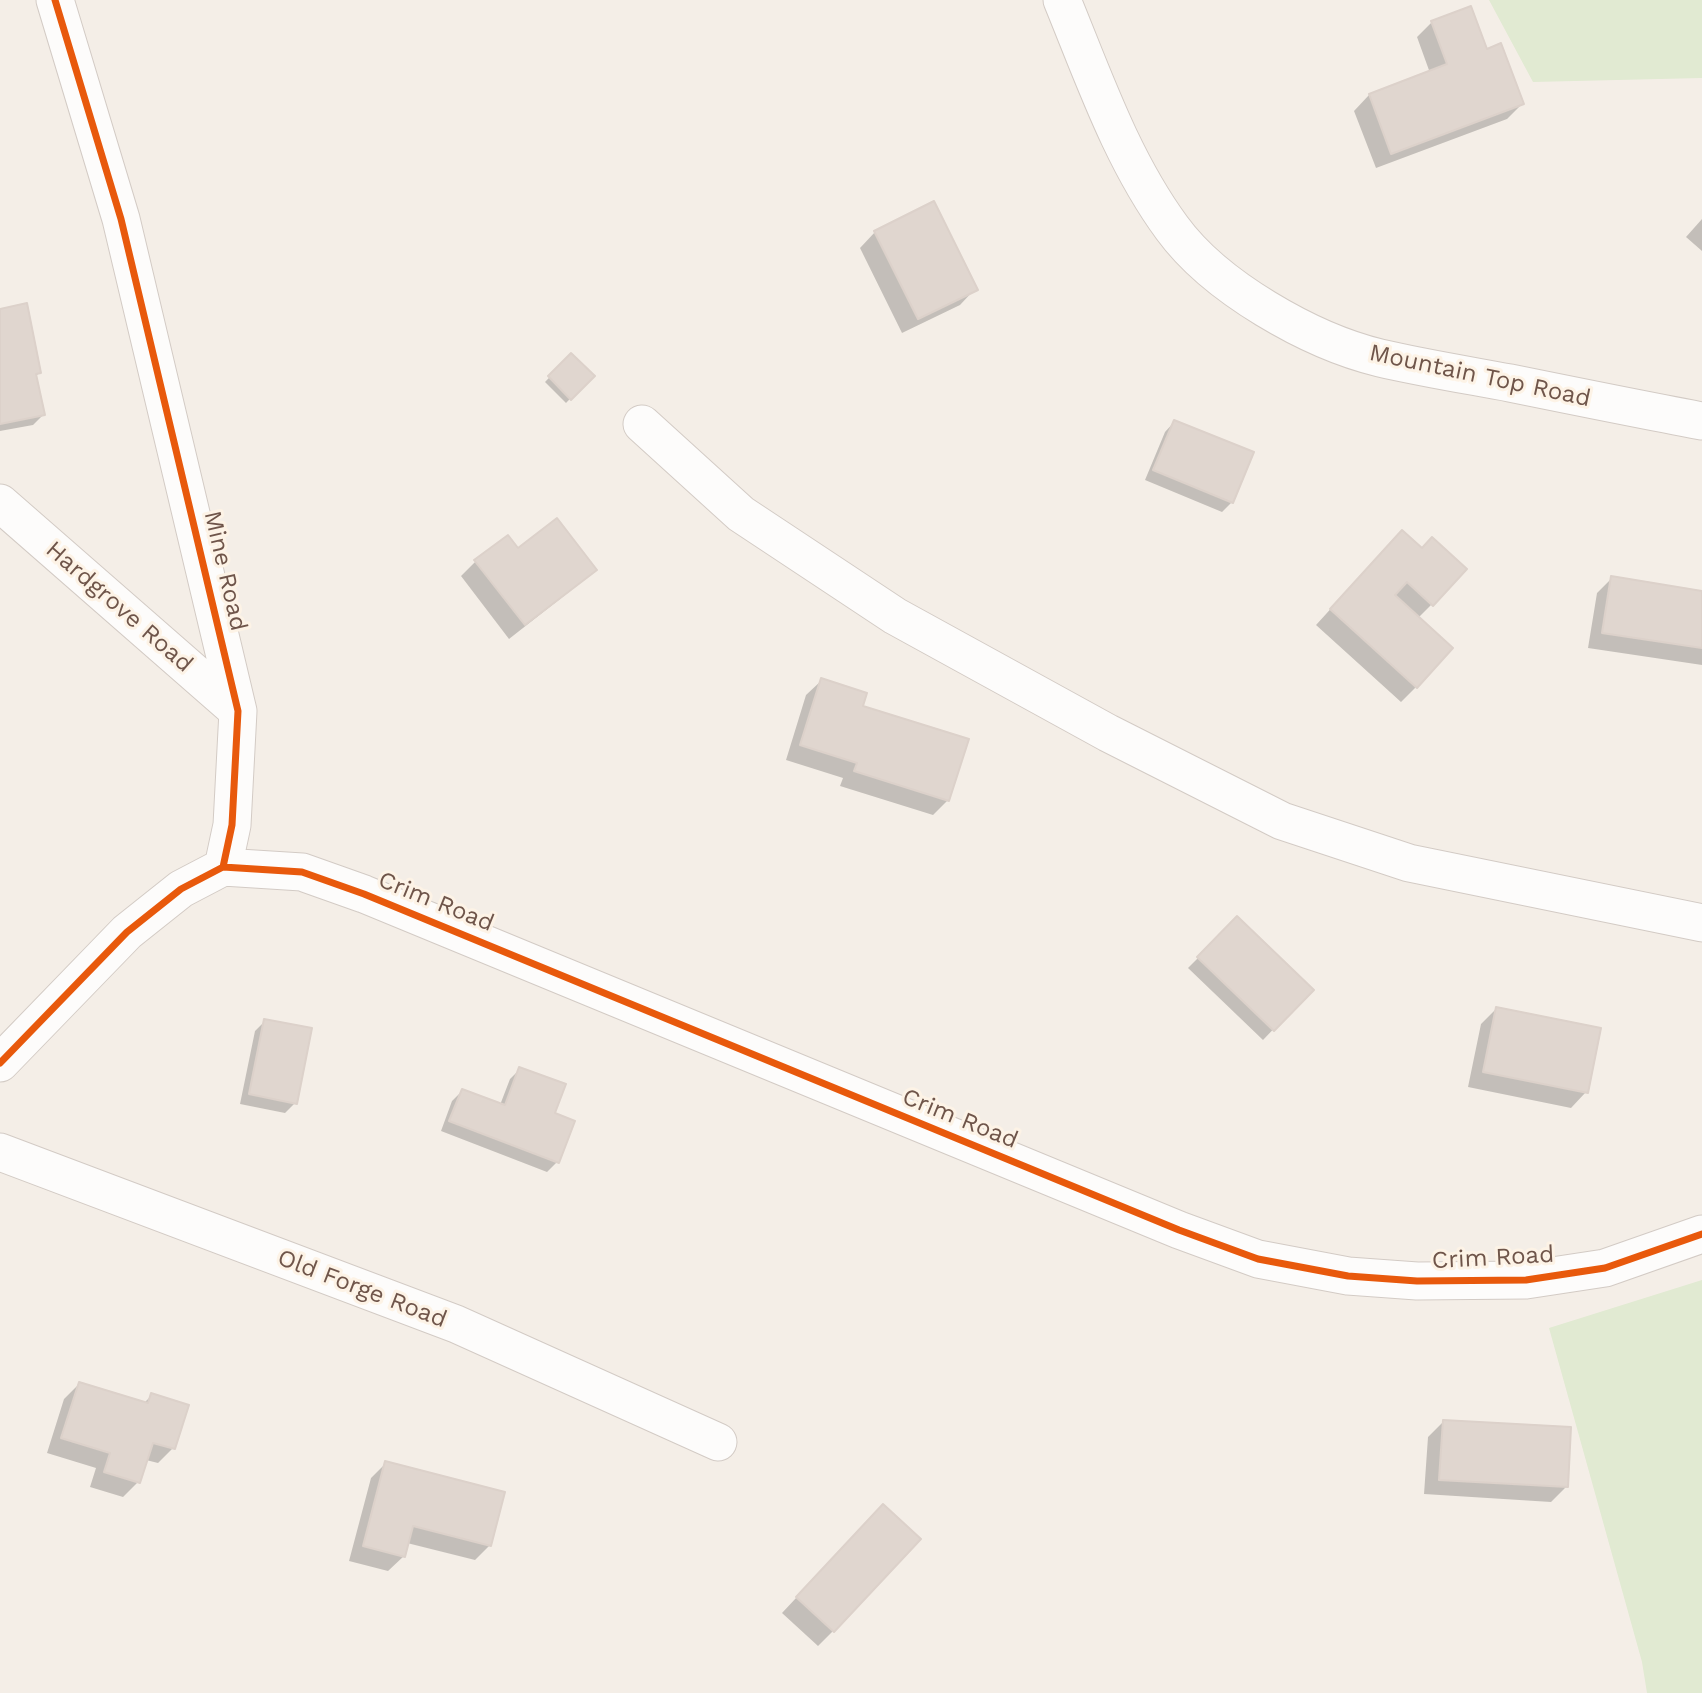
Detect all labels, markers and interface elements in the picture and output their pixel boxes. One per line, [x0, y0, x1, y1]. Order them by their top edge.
street label: Mountain Top Road [1367, 338, 1593, 414]
street label: Mine Road [197, 508, 253, 634]
street label: Hardgrove Road [40, 535, 198, 679]
street label: Crim Road [374, 866, 498, 938]
street label: Crim Road [898, 1083, 1022, 1155]
street label: Crim Road [1431, 1240, 1555, 1276]
street label: Old Forge Road [273, 1244, 451, 1334]

